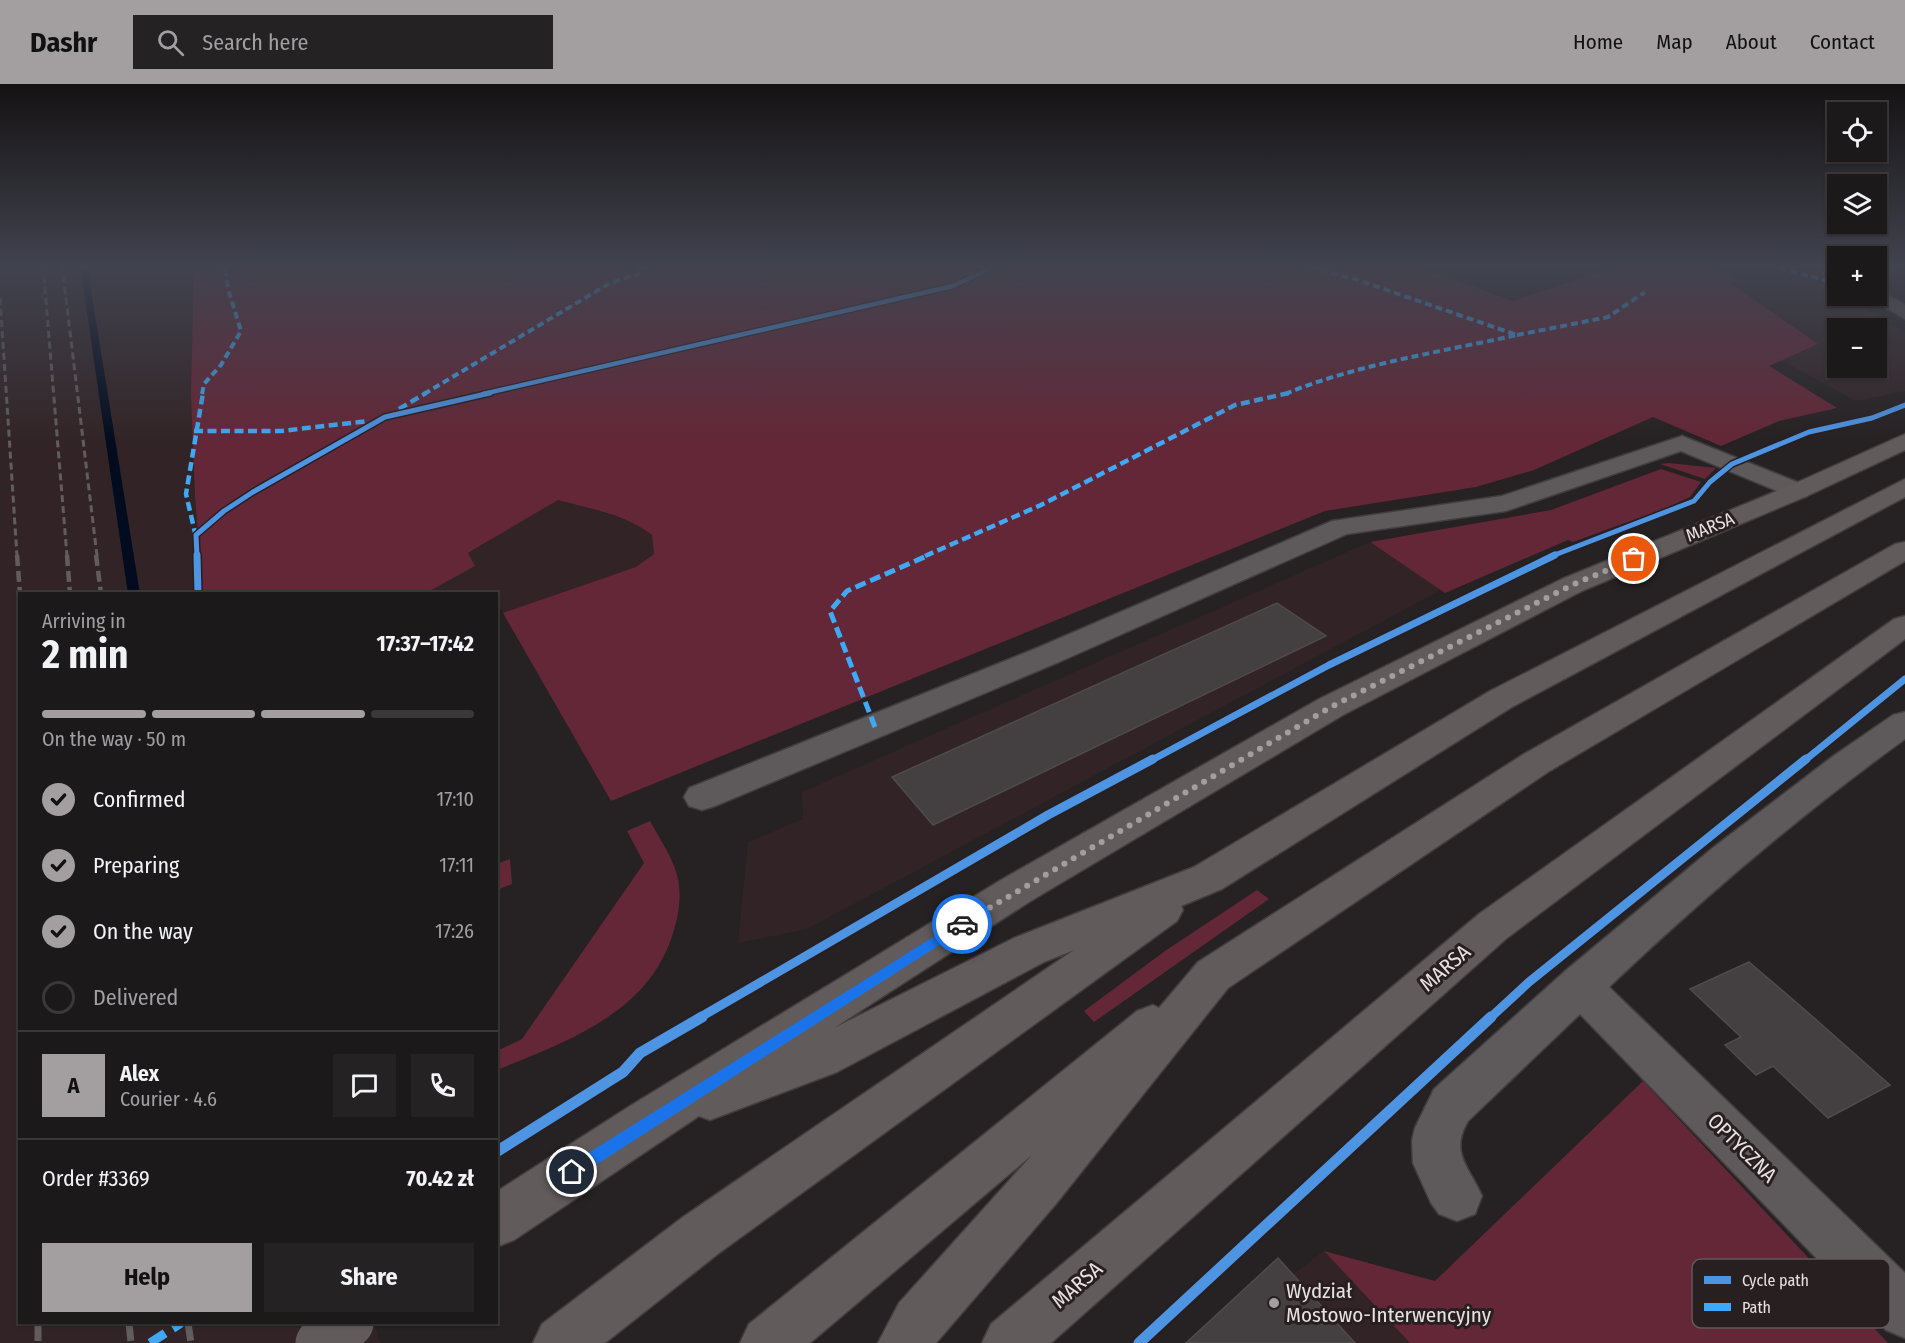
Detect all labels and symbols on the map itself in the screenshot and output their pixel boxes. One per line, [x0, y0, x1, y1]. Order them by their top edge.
street label: MARSA [1683, 507, 1738, 547]
pin [1608, 533, 1659, 584]
courier [932, 894, 992, 954]
street label: MARSA [1414, 939, 1476, 997]
street label: OPTYCZNA [1702, 1108, 1782, 1188]
pin [546, 1146, 597, 1197]
street label: MARSA [1046, 1256, 1108, 1314]
legend [1692, 1259, 1890, 1328]
text: Cycle path [1742, 1271, 1809, 1290]
place label: Wydział Mostowo-Interwencyjny [1286, 1278, 1492, 1328]
marker: Wydział Mostowo-Interwencyjny [1267, 1296, 1281, 1310]
text: Path [1742, 1298, 1771, 1317]

